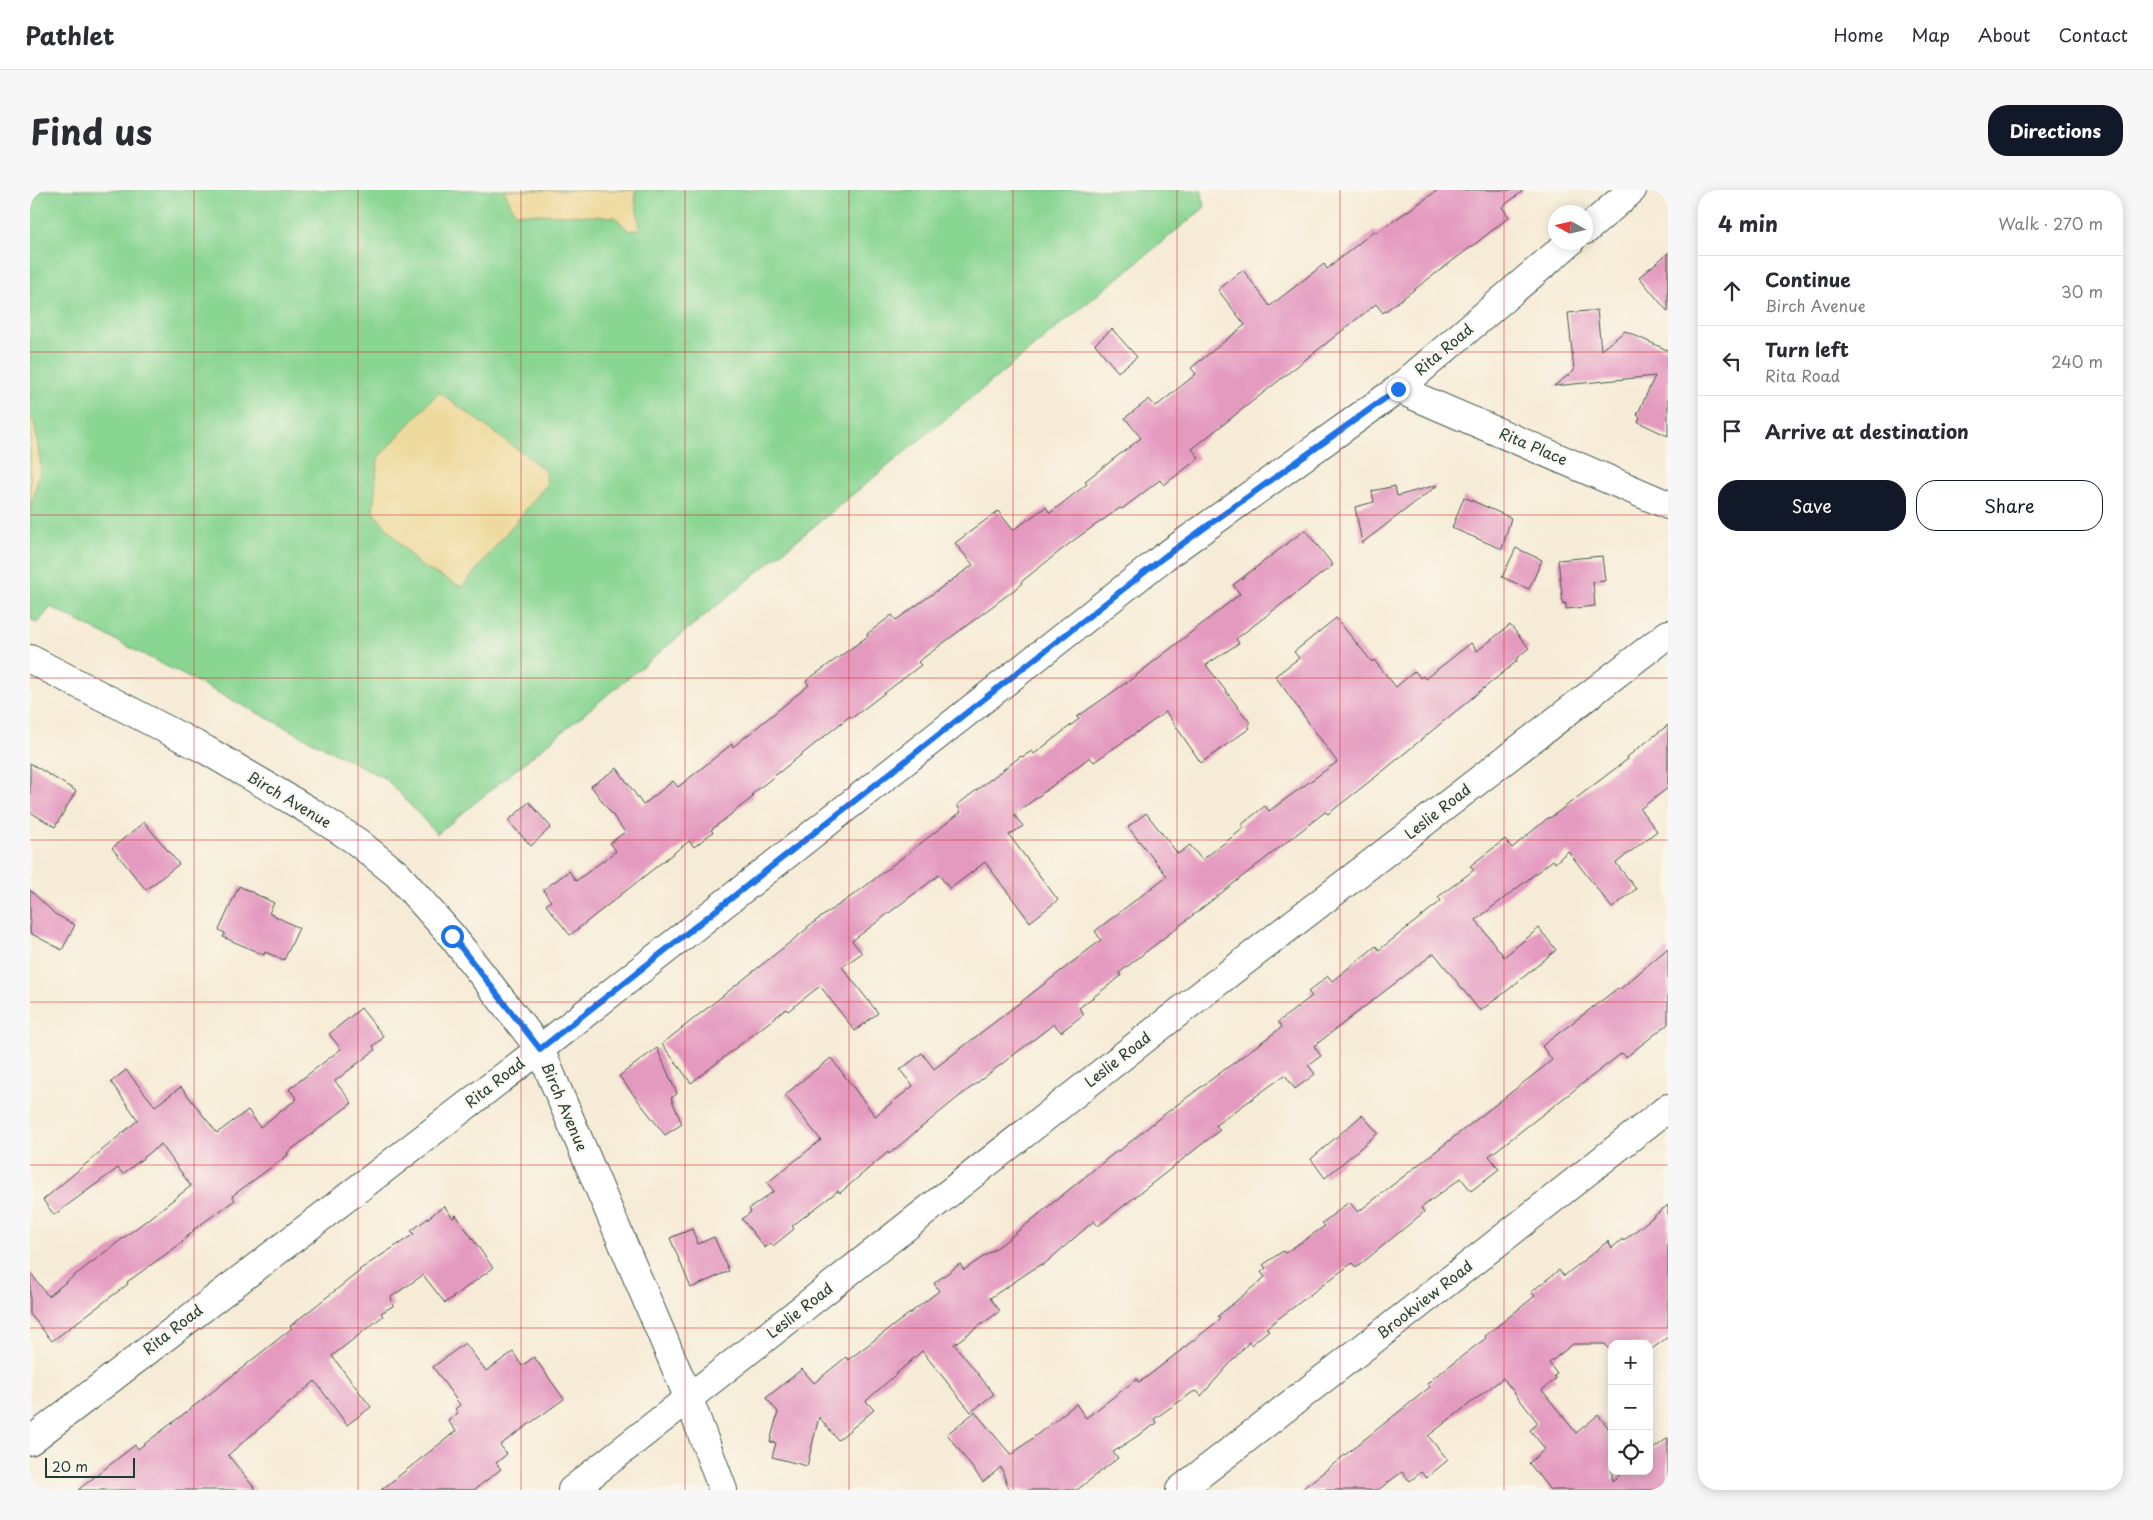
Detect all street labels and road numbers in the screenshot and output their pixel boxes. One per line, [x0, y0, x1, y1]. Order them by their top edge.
street label: Rita Road [1409, 317, 1478, 380]
street label: Rita Place [1496, 421, 1571, 470]
street label: Birch Avenue [243, 765, 336, 833]
street label: Leslie Road [1399, 777, 1475, 844]
street label: Leslie Road [1079, 1025, 1155, 1092]
street label: Rita Road [459, 1051, 529, 1113]
street label: Birch Avenue [536, 1058, 594, 1154]
street label: Brookview Road [1371, 1254, 1477, 1344]
street label: Leslie Road [761, 1276, 837, 1343]
street label: Rita Road [137, 1298, 207, 1360]

